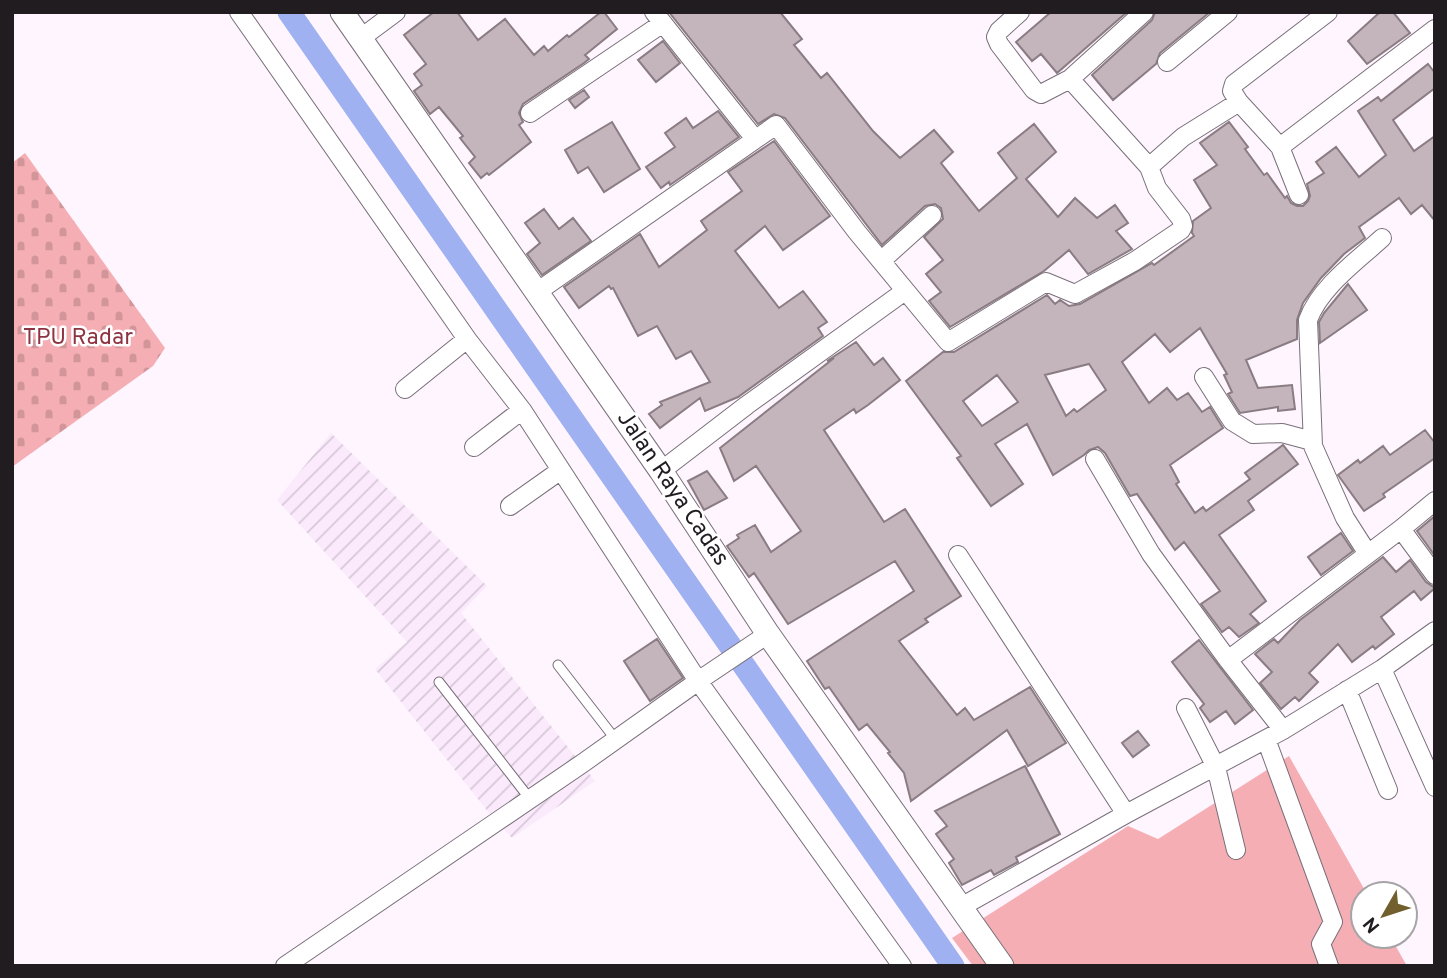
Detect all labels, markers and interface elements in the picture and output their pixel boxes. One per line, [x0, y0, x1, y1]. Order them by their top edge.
park label: TPU Radar [23, 324, 133, 353]
street label: Jalan Raya Cadas [609, 406, 735, 572]
north arrow [1349, 880, 1419, 950]
text: N [1359, 912, 1386, 937]

